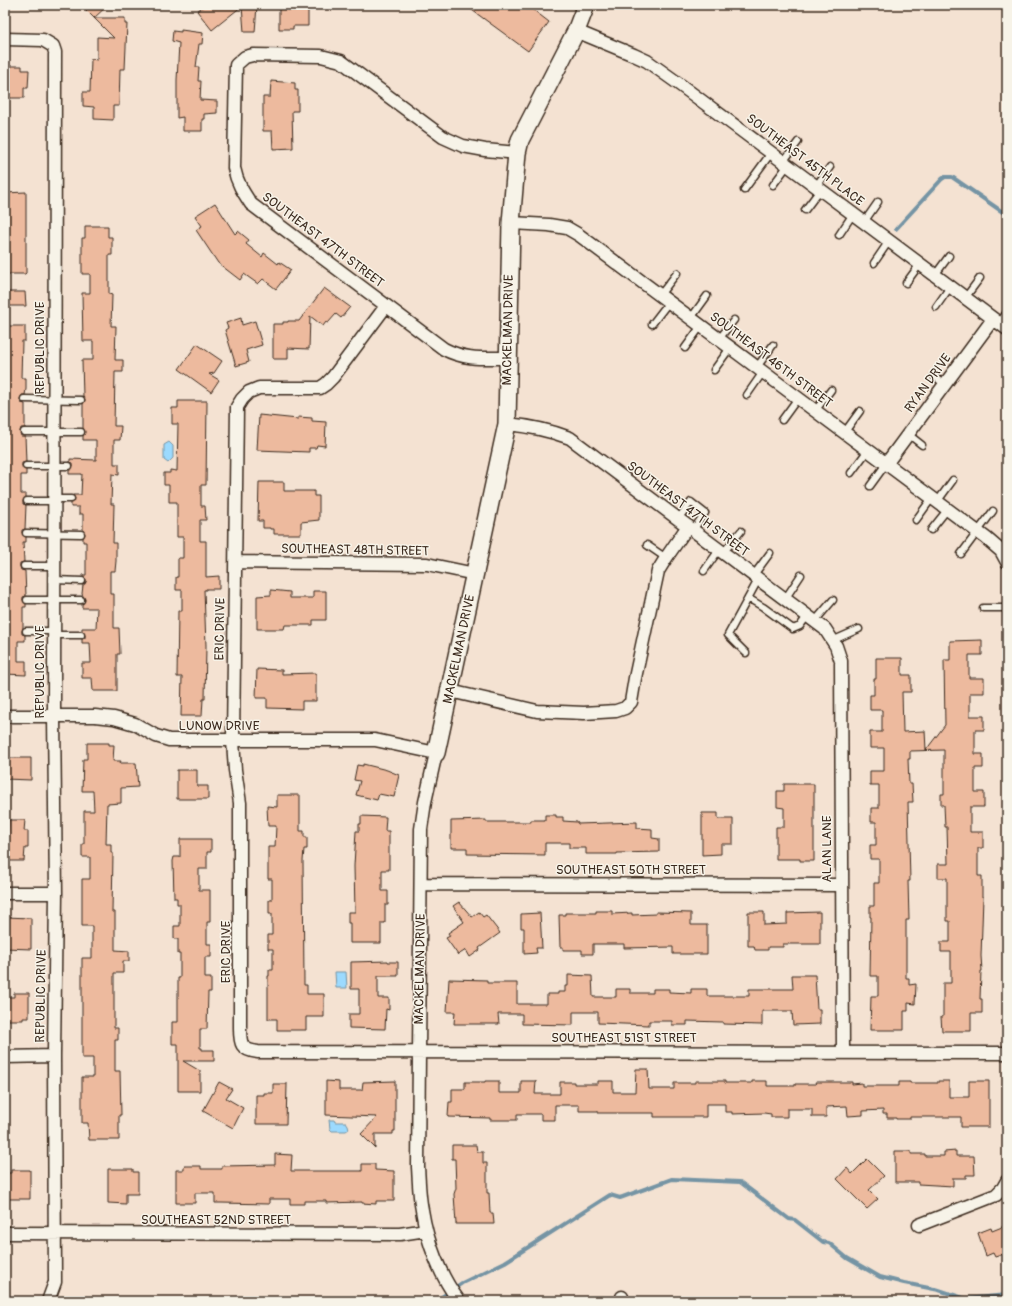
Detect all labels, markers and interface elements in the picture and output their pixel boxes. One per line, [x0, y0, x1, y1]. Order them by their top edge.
street label: SOUTHEAST 45TH PLACE [743, 110, 867, 210]
street label: SOUTHEAST 47TH STREET [259, 189, 387, 291]
street label: MACKELMAN DRIVE [499, 274, 517, 386]
street label: REPUBLIC DRIVE [32, 301, 48, 395]
street label: SOUTHEAST 46TH STREET [707, 309, 835, 411]
street label: RYAN DRIVE [901, 350, 955, 416]
street label: SOUTHEAST 47TH STREET [624, 458, 752, 560]
street label: SOUTHEAST 48TH STREET [281, 541, 429, 559]
street label: MACKELMAN DRIVE [440, 593, 478, 705]
street label: ERIC DRIVE [211, 597, 229, 660]
street label: REPUBLIC DRIVE [32, 625, 48, 719]
street label: LUNOW DRIVE [179, 718, 260, 734]
street label: ALAN LANE [819, 815, 835, 883]
street label: SOUTHEAST 50TH STREET [556, 862, 706, 878]
street label: MACKELMAN DRIVE [411, 913, 429, 1025]
street label: ERIC DRIVE [218, 920, 234, 983]
street label: REPUBLIC DRIVE [32, 949, 50, 1043]
street label: SOUTHEAST 51ST STREET [551, 1030, 697, 1046]
street label: SOUTHEAST 52ND STREET [141, 1212, 291, 1228]

